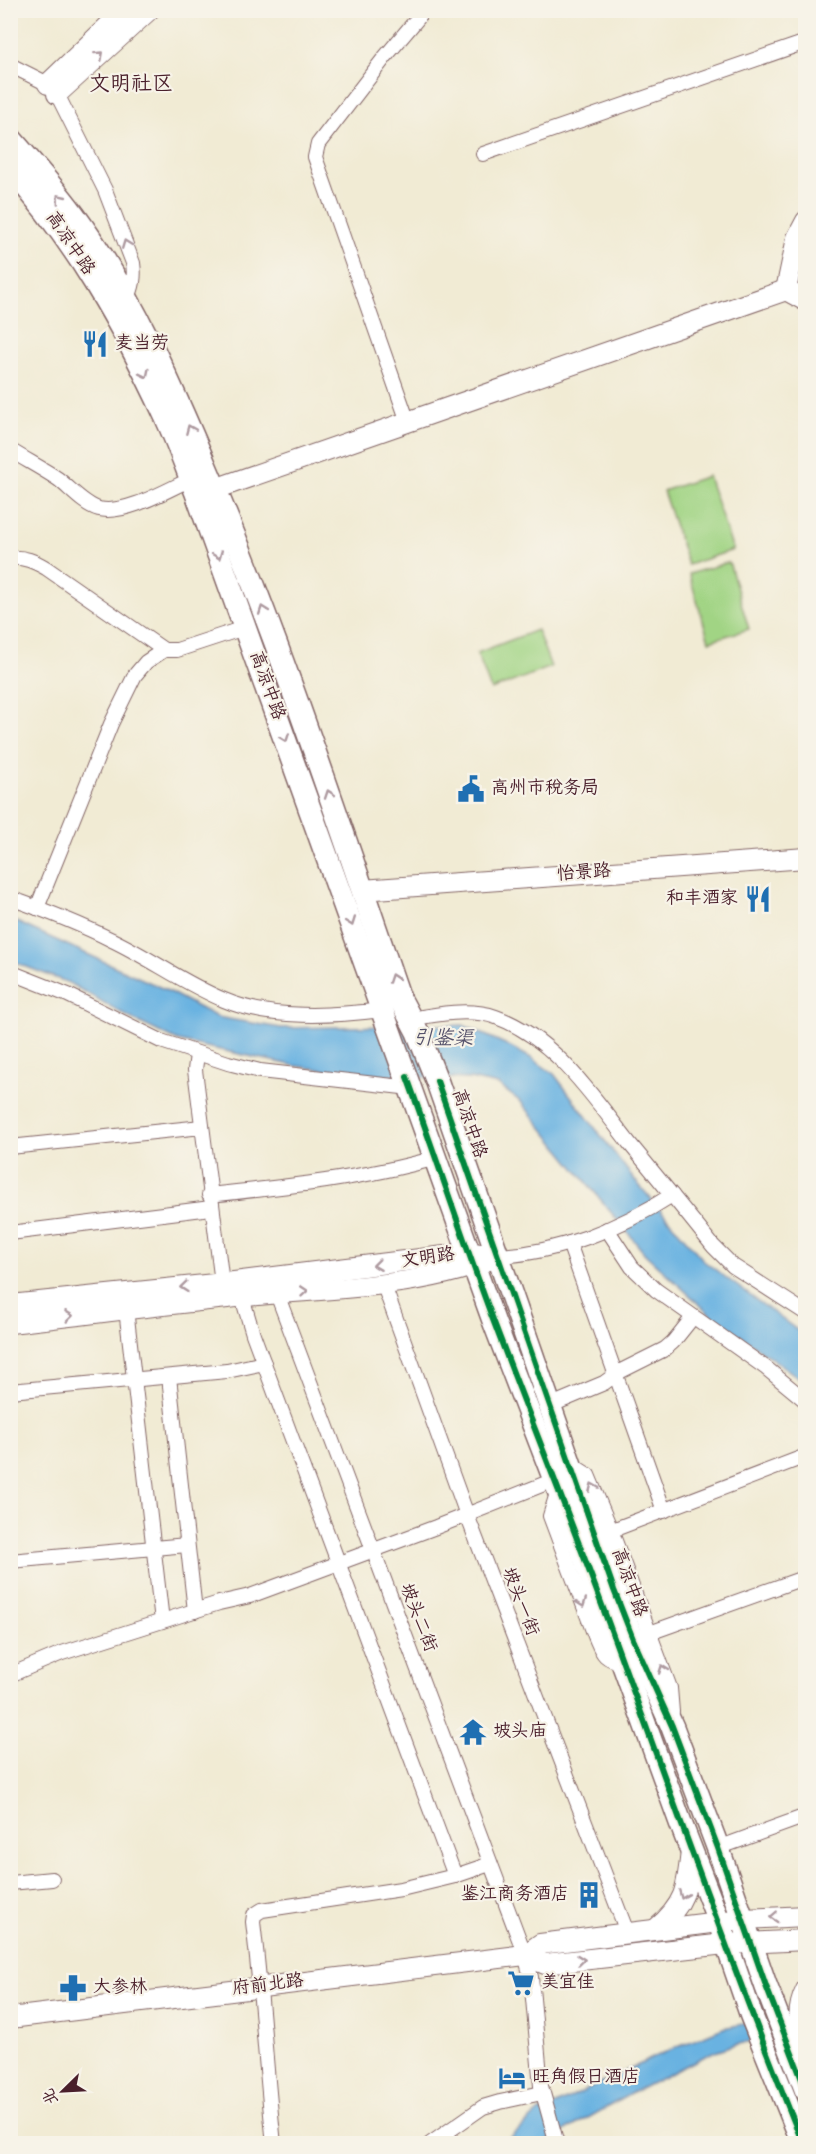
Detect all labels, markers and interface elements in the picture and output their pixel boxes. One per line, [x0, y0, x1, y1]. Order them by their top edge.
one-way arrow [94, 51, 104, 62]
district label: 文明社区 [89, 71, 173, 101]
one-way arrow [57, 194, 68, 205]
street label: 高凉中路 [39, 207, 99, 281]
one-way arrow [121, 239, 133, 250]
restaurant icon: 麦当劳 [80, 329, 110, 359]
place label: 麦当劳 [115, 332, 169, 357]
one-way arrow [138, 368, 149, 379]
one-way arrow [185, 425, 197, 436]
one-way arrow [211, 549, 224, 560]
one-way arrow [258, 605, 271, 616]
street label: 高凉中路 [242, 648, 290, 724]
one-way arrow [277, 732, 290, 743]
public building icon: 高州市税务局 [456, 774, 486, 804]
place label: 高州市税务局 [491, 777, 599, 802]
one-way arrow [324, 789, 336, 800]
street label: 怡景路 [556, 860, 612, 888]
restaurant icon: 和丰酒家 [743, 884, 773, 914]
place label: 和丰酒家 [666, 887, 738, 912]
one-way arrow [344, 916, 357, 926]
one-way arrow [387, 973, 400, 984]
water label: 引鉴渠 [413, 1025, 475, 1055]
street label: 高凉中路 [444, 1086, 492, 1162]
street label: 文明路 [400, 1243, 456, 1275]
one-way arrow [373, 1258, 382, 1271]
one-way arrow [179, 1280, 188, 1293]
one-way arrow [300, 1285, 309, 1298]
one-way arrow [64, 1310, 73, 1323]
one-way arrow [588, 1482, 600, 1493]
street label: 高凉中路 [604, 1545, 652, 1621]
street label: 坡头一街 [494, 1564, 544, 1640]
street label: 坡头二街 [392, 1580, 442, 1656]
one-way arrow [575, 1597, 588, 1607]
one-way arrow [657, 1664, 670, 1675]
temple icon: 坡头庙 [458, 1717, 488, 1747]
place label: 坡头庙 [493, 1720, 547, 1745]
building icon: 鉴江商务酒店 [574, 1880, 604, 1910]
place label: 鉴江商务酒店 [461, 1883, 569, 1908]
one-way arrow [678, 1888, 690, 1899]
one-way arrow [770, 1911, 779, 1924]
one-way arrow [576, 1954, 585, 1967]
supermarket icon: 美宜佳 [506, 1968, 536, 1998]
street label: 府前北路 [231, 1969, 305, 2003]
place label: 美宜佳 [541, 1971, 595, 1996]
pharmacy icon: 大参林 [58, 1973, 88, 2003]
place label: 大参林 [93, 1976, 147, 2001]
north arrow [33, 2061, 93, 2121]
hotel icon: 旺角假日酒店 [497, 2063, 527, 2093]
place label: 旺角假日酒店 [532, 2066, 640, 2091]
text: 北 [38, 2084, 65, 2108]

